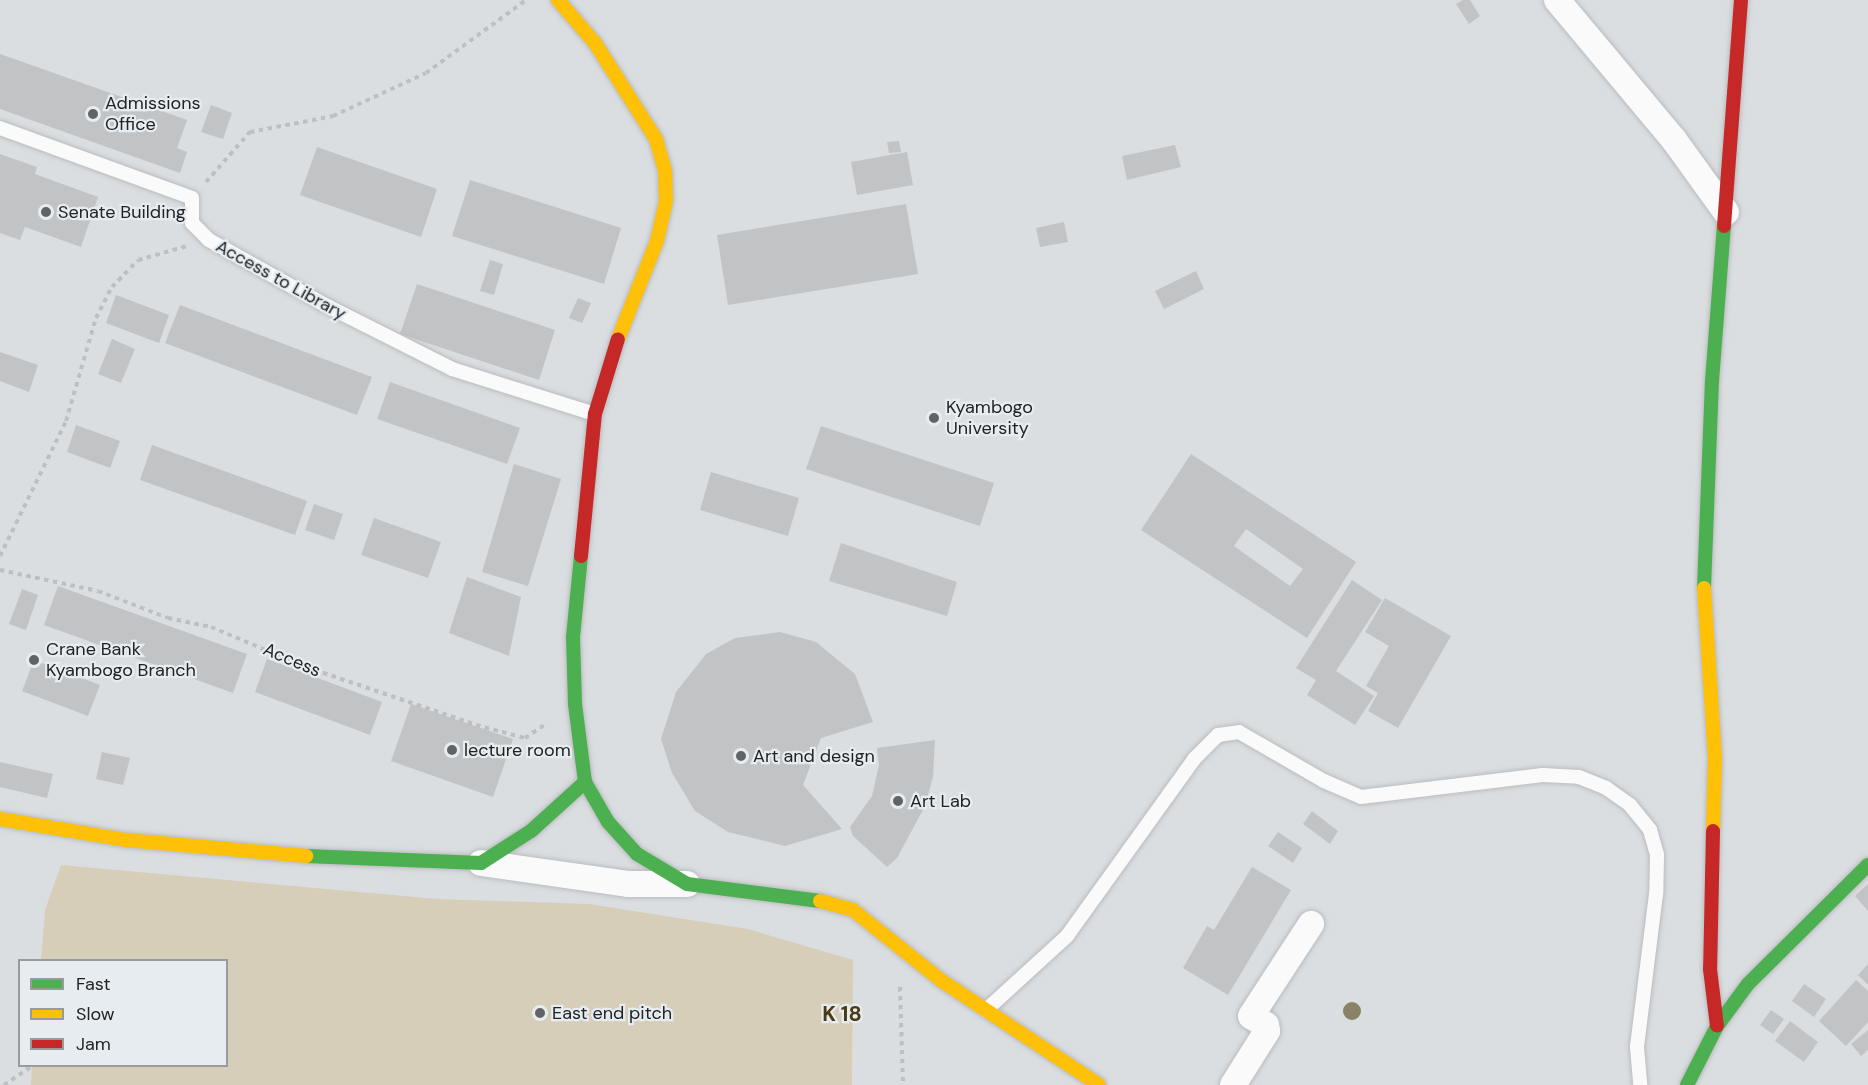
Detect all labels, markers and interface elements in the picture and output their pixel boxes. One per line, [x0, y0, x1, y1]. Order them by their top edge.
place label: Admissions Office [105, 93, 201, 136]
marker: Admissions Office [86, 107, 100, 121]
place label: Senate Building [58, 201, 186, 223]
marker: Senate Building [39, 205, 53, 219]
street label: Access to Library [212, 235, 350, 325]
place label: Kyambogo University [946, 397, 1033, 440]
marker: Kyambogo University [927, 411, 941, 425]
street label: Access [260, 638, 324, 682]
place label: Crane Bank Kyambogo Branch [46, 639, 196, 682]
marker: Crane Bank Kyambogo Branch [27, 653, 41, 667]
place label: lecture room [464, 739, 571, 761]
marker: lecture room [445, 743, 459, 757]
place label: Art and design [753, 745, 875, 767]
marker: Art and design [734, 749, 748, 763]
place label: Art Lab [910, 790, 971, 812]
marker: Art Lab [891, 794, 905, 808]
legend [18, 959, 228, 1067]
text: Fast [76, 972, 111, 996]
district label: K 18 [822, 1001, 862, 1027]
text: Slow [76, 1002, 115, 1026]
place label: East end pitch [552, 1002, 672, 1024]
marker: East end pitch [533, 1006, 547, 1020]
text: Jam [76, 1032, 111, 1056]

